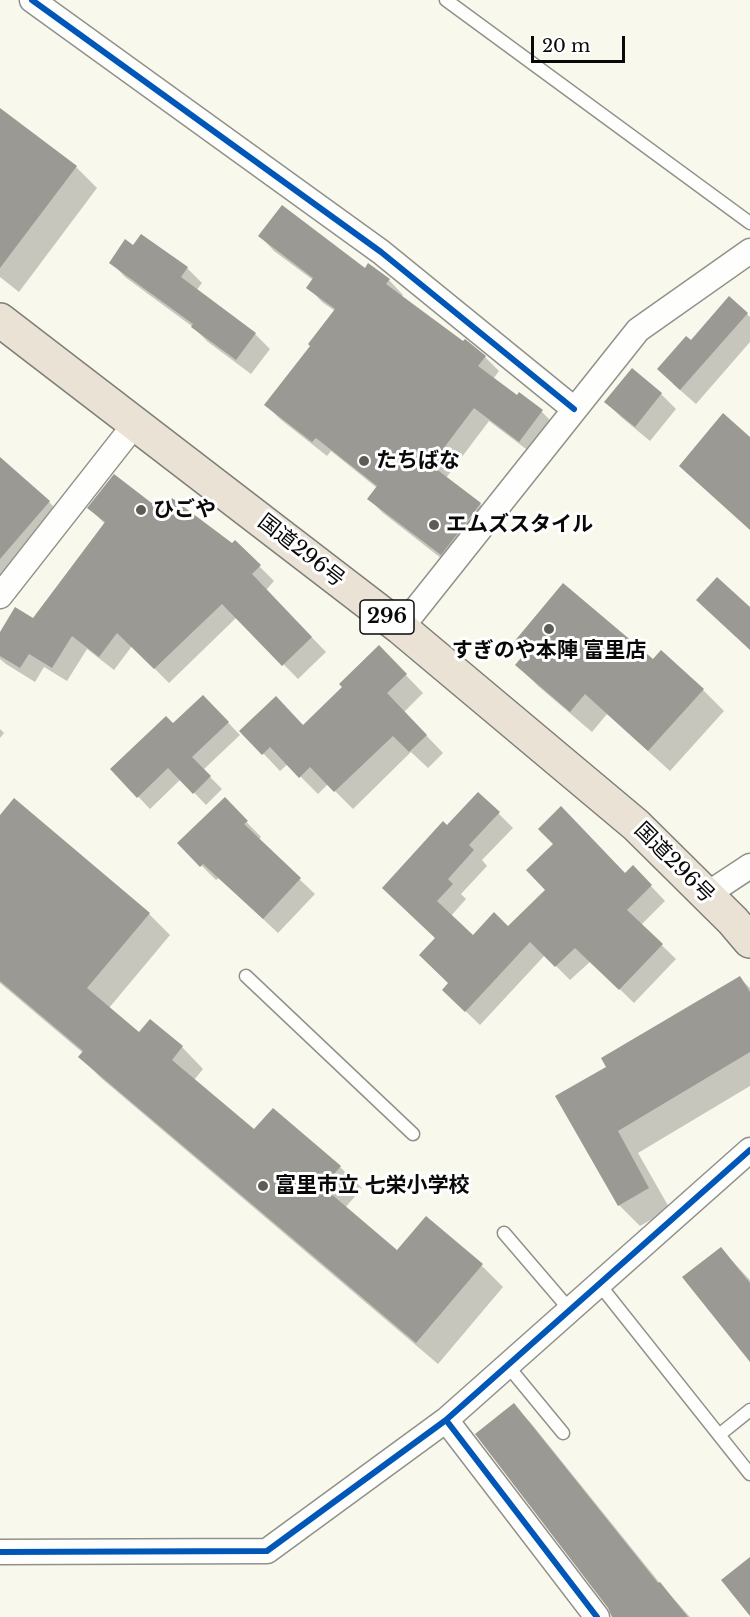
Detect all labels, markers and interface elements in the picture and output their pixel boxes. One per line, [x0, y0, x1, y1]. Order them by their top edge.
scale bar [534, 24, 628, 62]
text: 20 m [542, 35, 590, 57]
place label: たちばな [376, 448, 460, 474]
marker: たちばな [357, 454, 371, 468]
place label: ひごや [153, 497, 216, 523]
marker: ひごや [134, 503, 148, 517]
street label: 国道296号 [253, 509, 349, 593]
place label: エムズスタイル [446, 512, 593, 538]
marker: エムズスタイル [427, 518, 441, 532]
road number: 296 [360, 600, 414, 634]
marker: すぎのや本陣 富里店 [542, 622, 556, 636]
place label: すぎのや本陣 富里店 [452, 638, 646, 664]
street label: 国道296号 [629, 818, 719, 908]
place label: 富里市立 七栄小学校 [275, 1173, 470, 1199]
marker: 富里市立 七栄小学校 [256, 1179, 270, 1193]

